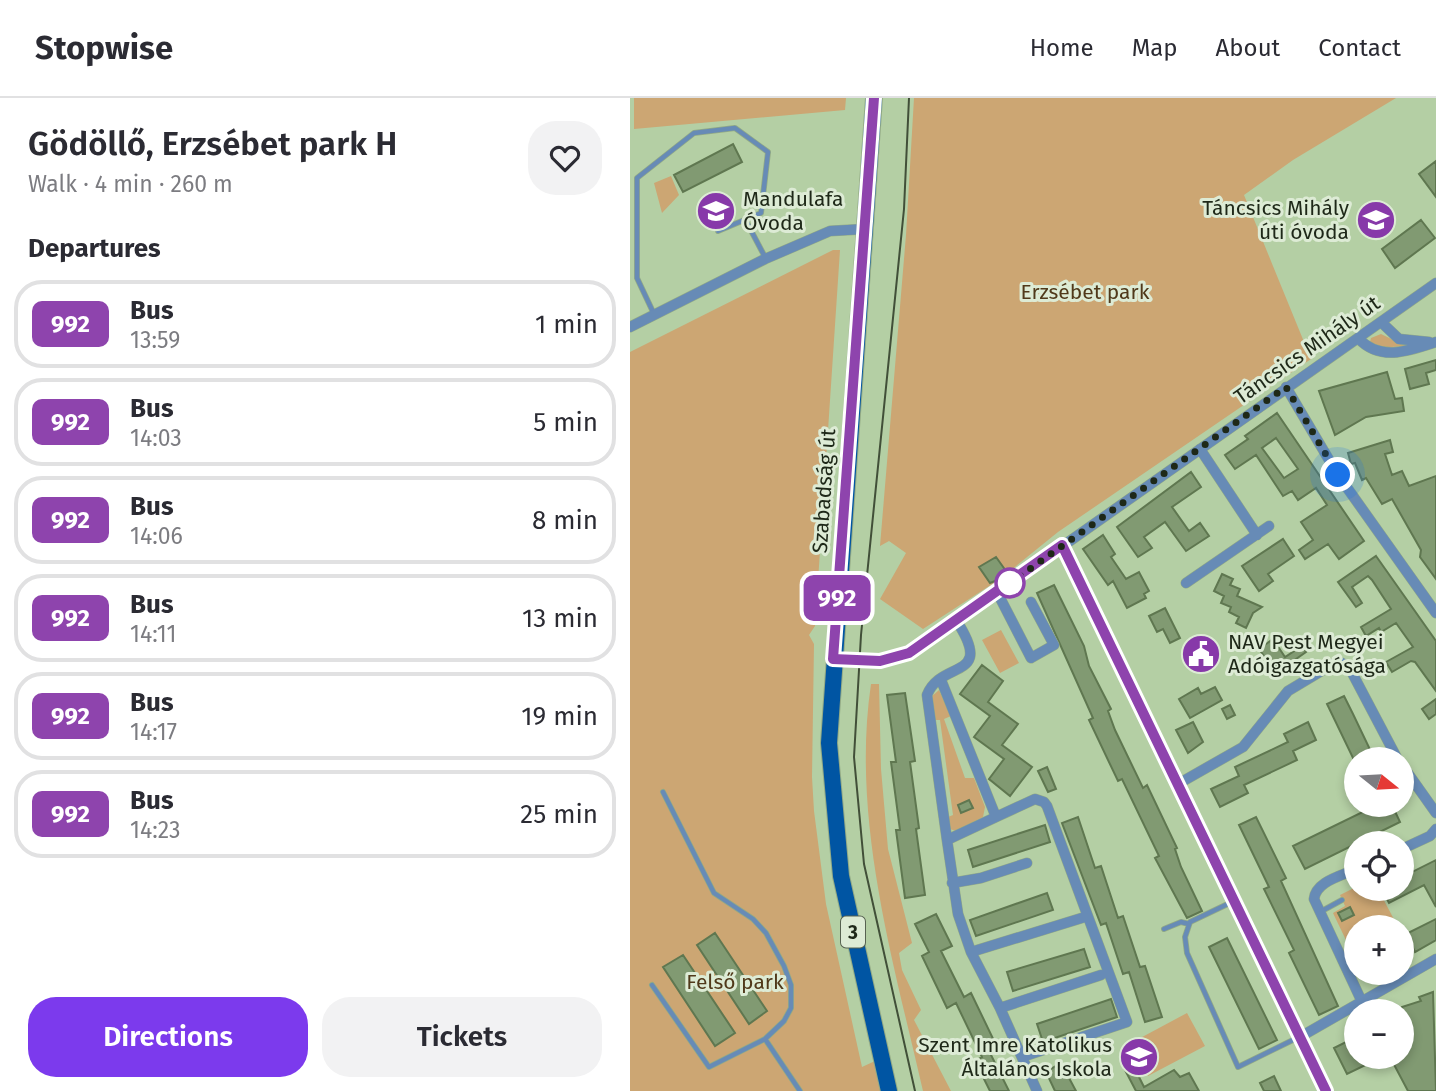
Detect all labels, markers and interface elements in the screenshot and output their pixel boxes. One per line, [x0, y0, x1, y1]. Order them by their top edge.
text: Stopwise [35, 28, 173, 68]
text: Home [1030, 34, 1094, 62]
text: Map [1132, 34, 1178, 62]
text: About [1216, 34, 1280, 62]
text: Contact [1318, 34, 1401, 62]
button: heart [528, 121, 602, 195]
text: Gödöllő, Erzsébet park H [28, 124, 397, 164]
text: Walk · 4 min · 260 m [28, 170, 233, 198]
place label: Mandulafa Óvoda [743, 186, 843, 236]
school or university icon: Mandulafa Óvoda [695, 190, 737, 232]
place label: Táncsics Mihály úti óvoda [1202, 195, 1350, 245]
school or university icon: Táncsics Mihály úti óvoda [1355, 199, 1397, 241]
text: Departures [28, 233, 161, 264]
park label: Erzsébet park [1021, 279, 1150, 305]
street label: Táncsics Mihály út [1229, 290, 1385, 410]
text: Bus [130, 295, 173, 326]
text: 1 min [535, 309, 598, 340]
text: 992 [51, 310, 90, 338]
text: 13:59 [130, 326, 180, 354]
text: Bus [130, 393, 173, 424]
text: 5 min [533, 407, 598, 438]
text: 992 [51, 408, 90, 436]
text: 14:03 [130, 424, 182, 452]
street label: Szabadság út [807, 427, 841, 554]
your location [1320, 457, 1355, 492]
text: Bus [130, 491, 173, 522]
text: 8 min [532, 505, 598, 536]
text: 992 [51, 506, 90, 534]
text: 14:06 [130, 522, 183, 550]
unlabelled marker [995, 568, 1025, 598]
line badge: 992 [797, 575, 877, 621]
text: 992 [818, 584, 856, 612]
text: Bus [130, 589, 173, 620]
text: 13 min [522, 603, 598, 634]
text: 992 [51, 604, 90, 632]
text: 14:11 [130, 620, 176, 648]
place label: NAV Pest Megyei Adóigazgatósága [1228, 629, 1386, 679]
public building icon: NAV Pest Megyei Adóigazgatósága [1180, 633, 1222, 675]
text: Bus [130, 687, 173, 718]
text: 19 min [521, 701, 598, 732]
text: 992 [51, 702, 90, 730]
text: 14:17 [130, 718, 177, 746]
north arrow [1344, 747, 1414, 817]
map controls [1344, 747, 1414, 1069]
text: Bus [130, 785, 173, 816]
text: 25 min [520, 799, 598, 830]
text: 992 [51, 800, 90, 828]
text: 14:23 [130, 816, 180, 844]
button: locate [1344, 831, 1414, 901]
button: + [1344, 915, 1414, 985]
road number: 3 [841, 916, 865, 947]
park label: Felső park [686, 969, 784, 995]
button: Directions [28, 997, 308, 1077]
button: Tickets [322, 997, 602, 1077]
button: − [1344, 999, 1414, 1069]
place label: Szent Imre Katolikus Általános Iskola [918, 1032, 1112, 1082]
school or university icon: Szent Imre Katolikus Általános Iskola [1118, 1036, 1160, 1078]

